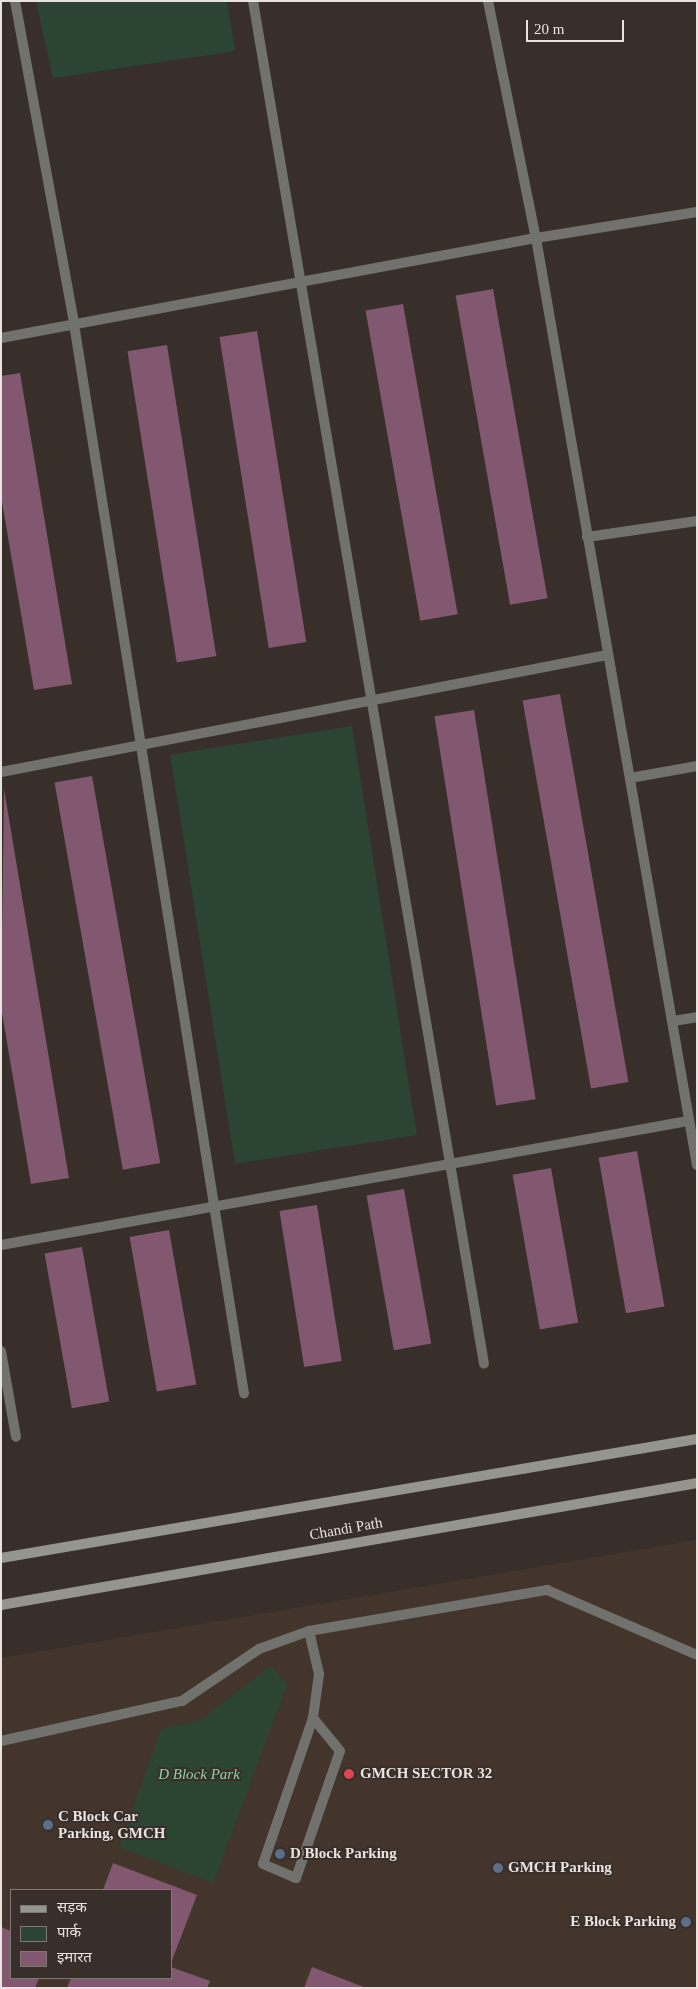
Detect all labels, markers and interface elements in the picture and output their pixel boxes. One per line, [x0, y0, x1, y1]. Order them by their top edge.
scale bar [528, 10, 626, 42]
text: 20 m [534, 21, 564, 37]
street label: Chandi Path [308, 1514, 384, 1544]
place label: GMCH SECTOR 32 [360, 1765, 492, 1783]
park label: D Block Park [158, 1766, 240, 1784]
marker: GMCH SECTOR 32 [342, 1767, 356, 1781]
place label: C Block Car Parking, GMCH [58, 1807, 165, 1842]
marker: C Block Car Parking, GMCH [42, 1819, 54, 1831]
place label: D Block Parking [290, 1845, 397, 1863]
marker: D Block Parking [274, 1848, 286, 1860]
place label: GMCH Parking [508, 1859, 612, 1877]
marker: GMCH Parking [492, 1862, 504, 1874]
legend [10, 1889, 172, 1979]
text: सड़क [57, 1899, 87, 1915]
place label: E Block Parking [570, 1913, 676, 1931]
marker: E Block Parking [680, 1916, 692, 1928]
text: पार्क [57, 1924, 81, 1940]
text: इमारत [57, 1949, 92, 1965]

